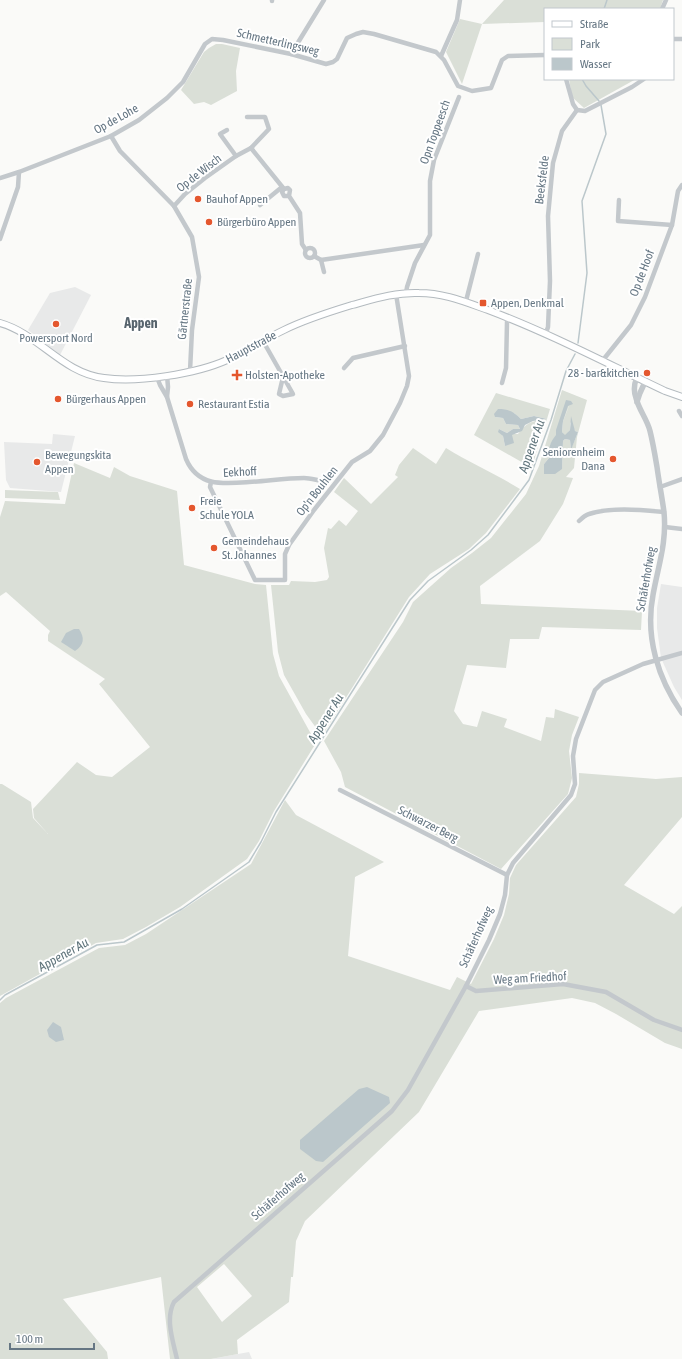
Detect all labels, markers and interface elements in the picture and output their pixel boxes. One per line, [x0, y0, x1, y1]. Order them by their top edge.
legend [544, 8, 674, 80]
text: Straße [580, 17, 608, 31]
street label: Schmetterlingsweg [236, 26, 321, 58]
text: Park [580, 37, 601, 51]
text: Wasser [580, 57, 612, 71]
street label: Opn Toppeesch [417, 98, 453, 166]
street label: Op de Lohe [91, 101, 141, 137]
street label: Op de Wisch [174, 151, 224, 195]
street label: Beeksfelde [532, 155, 552, 205]
place label: Bauhof Appen [206, 192, 268, 206]
marker: Bauhof Appen [193, 194, 203, 204]
place label: Bürgerbüro Appen [217, 215, 296, 229]
marker: Bürgerbüro Appen [204, 217, 214, 227]
street label: Op de Hoof [627, 247, 658, 298]
street label: Gärtnerstraße [175, 278, 195, 340]
place label: Appen, Denkmal [491, 296, 565, 310]
marker: Appen, Denkmal [478, 298, 488, 308]
district label: Appen [123, 315, 158, 331]
marker: Powersport Nord [51, 319, 61, 329]
street label: Hauptstraße [223, 328, 279, 366]
place label: Powersport Nord [19, 331, 93, 345]
place label: 28 - bar&kitchen [568, 366, 639, 380]
place label: Holsten-Apotheke [245, 368, 325, 382]
marker: 28 - bar&kitchen [642, 368, 652, 378]
marker: Holsten-Apotheke [232, 370, 242, 380]
place label: Bürgerhaus Appen [66, 392, 146, 406]
marker: Bürgerhaus Appen [53, 394, 63, 404]
place label: Restaurant Estia [198, 397, 269, 411]
marker: Restaurant Estia [185, 399, 195, 409]
water label: Appener Au [515, 418, 548, 476]
place label: Seniorenheim Dana [543, 445, 605, 473]
place label: Bewegungskita Appen [45, 448, 111, 476]
marker: Seniorenheim Dana [608, 454, 618, 464]
marker: Bewegungskita Appen [32, 457, 42, 467]
street label: Op'n Bouhlen [293, 463, 341, 519]
street label: Eekhoff [223, 464, 258, 480]
place label: Freie Schule YOLA [200, 494, 254, 522]
marker: Freie Schule YOLA [187, 503, 197, 513]
place label: Gemeindehaus St. Johannes [222, 534, 289, 562]
marker: Gemeindehaus St. Johannes [209, 543, 219, 553]
street label: Schäferhofweg [633, 545, 659, 613]
water label: Appener Au [304, 691, 346, 746]
street label: Schwarzer Berg [396, 803, 461, 846]
street label: Schäferhofweg [456, 903, 496, 970]
water label: Appener Au [35, 935, 91, 975]
street label: Weg am Friedhof [493, 969, 568, 987]
street label: Schäferhofweg [249, 1169, 308, 1223]
scale bar [10, 1325, 94, 1351]
text: 100 m [16, 1332, 43, 1346]

